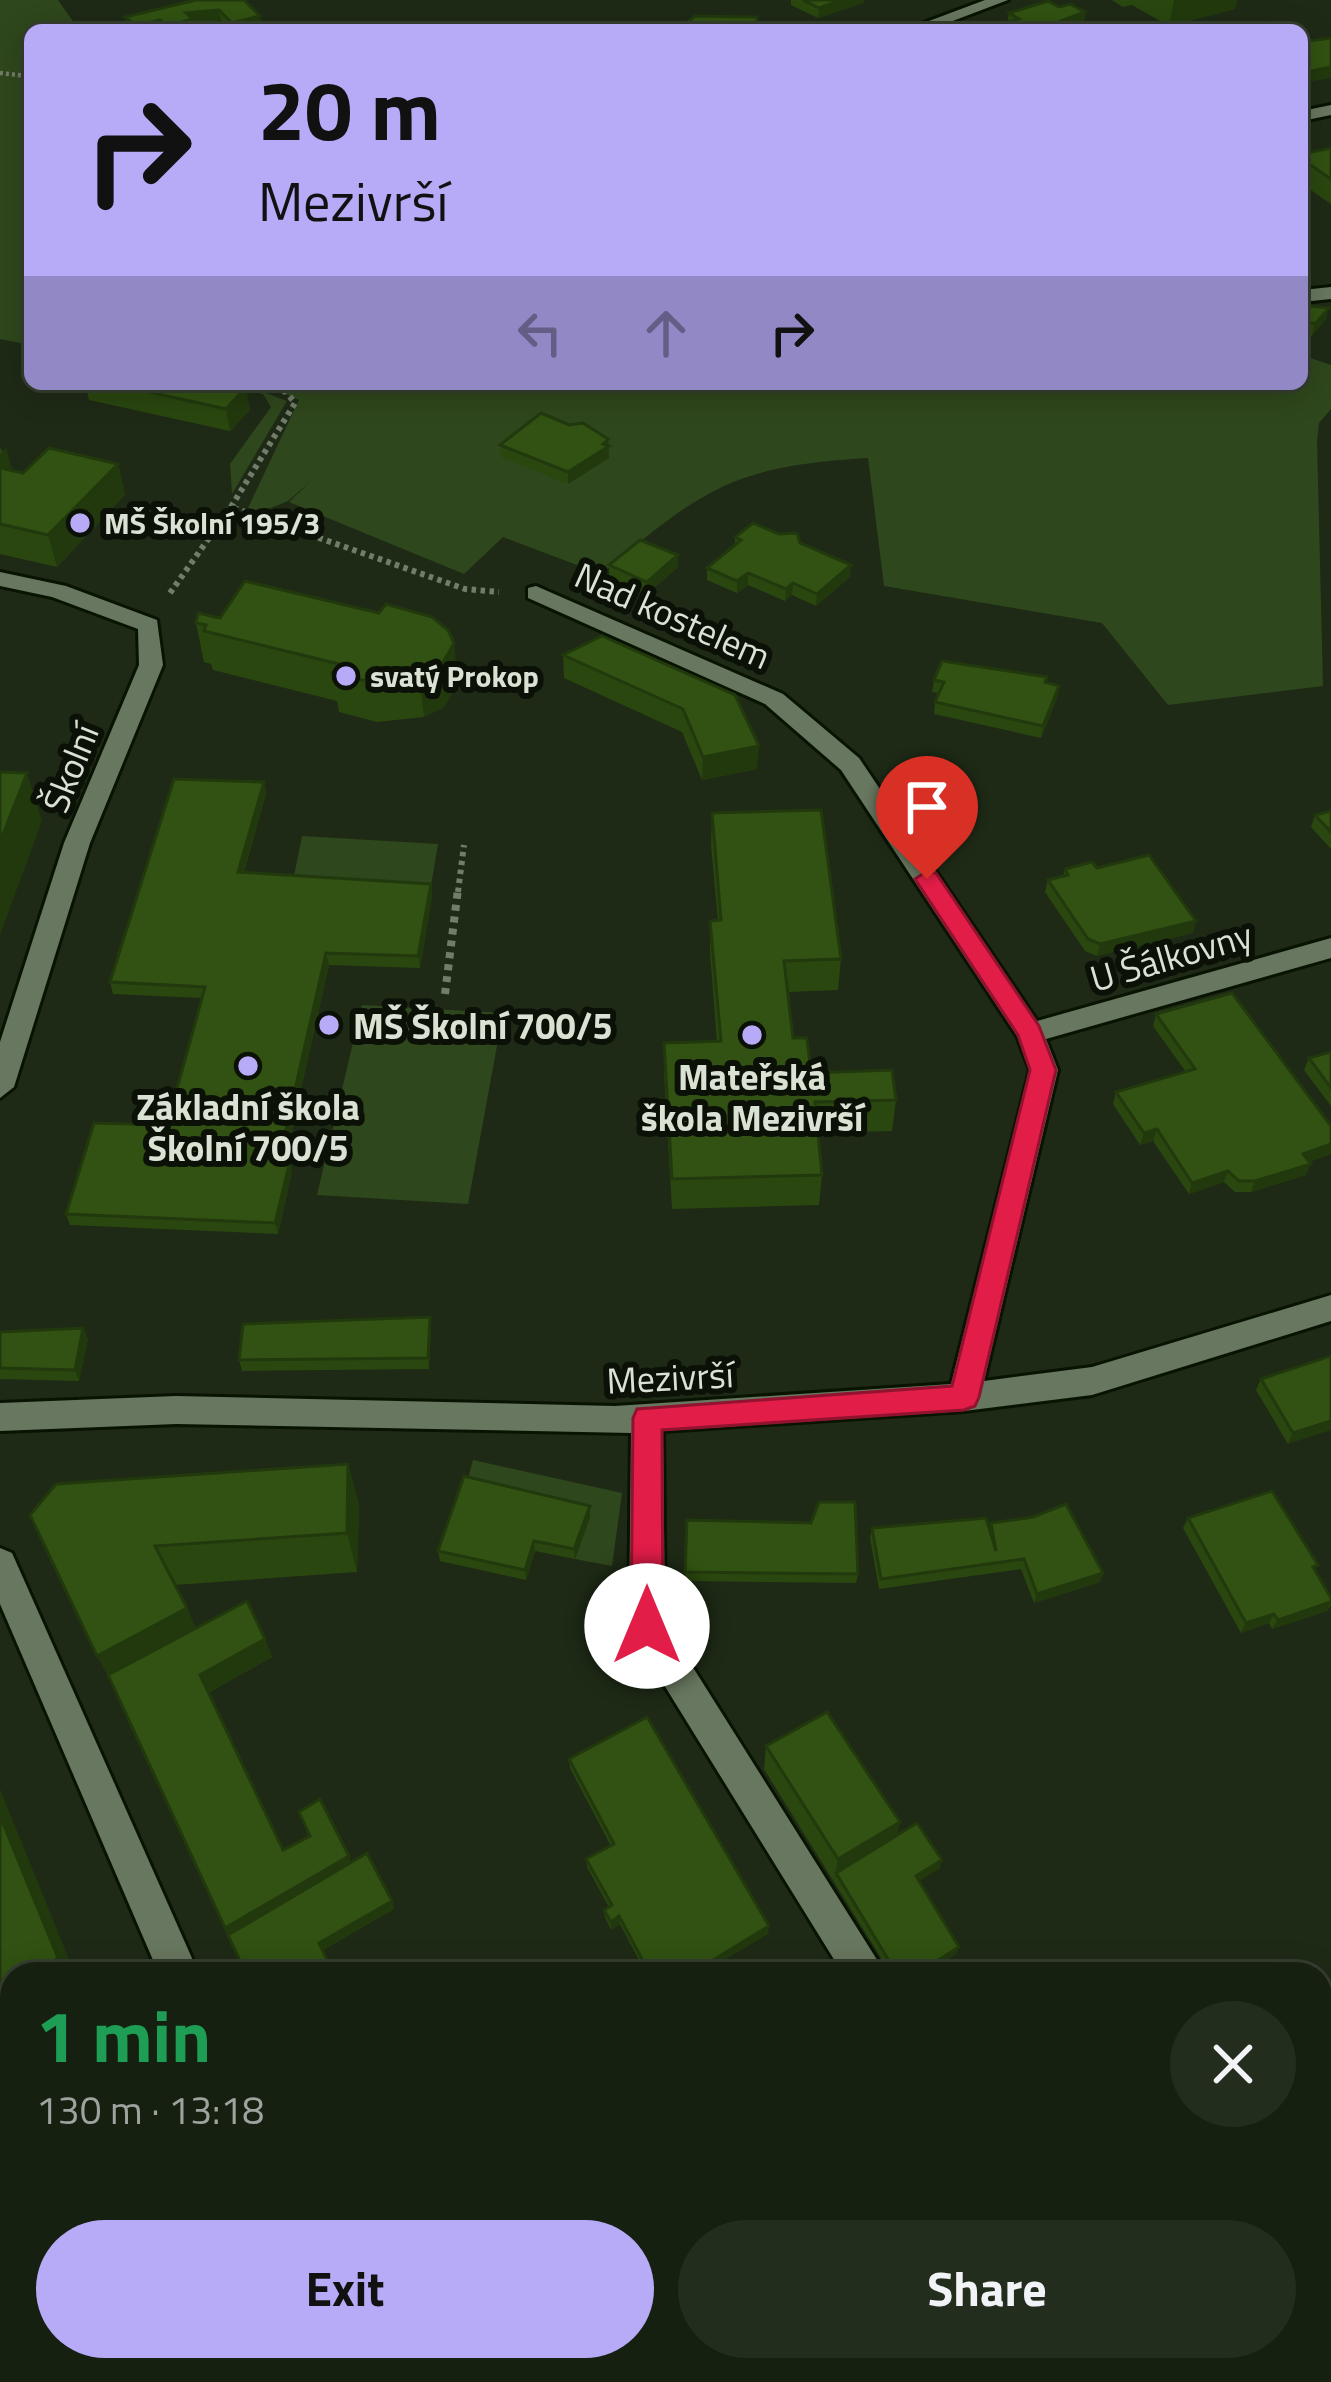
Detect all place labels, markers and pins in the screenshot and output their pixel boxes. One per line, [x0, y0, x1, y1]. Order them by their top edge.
place label: MŠ Školní 195/3 [104, 500, 320, 546]
marker: MŠ Školní 195/3 [67, 510, 93, 536]
place label: svatý Prokop [370, 653, 539, 699]
marker: svatý Prokop [333, 663, 359, 689]
pin [876, 756, 978, 879]
place label: MŠ Školní 700/5 [353, 998, 613, 1053]
marker: MŠ Školní 700/5 [316, 1012, 342, 1038]
marker: Mateřská škola Mezivrší [739, 1022, 765, 1048]
place label: Mateřská škola Mezivrší [641, 1049, 866, 1145]
marker: Základní škola Školní 700/5 [235, 1053, 261, 1079]
place label: Základní škola Školní 700/5 [136, 1079, 360, 1175]

